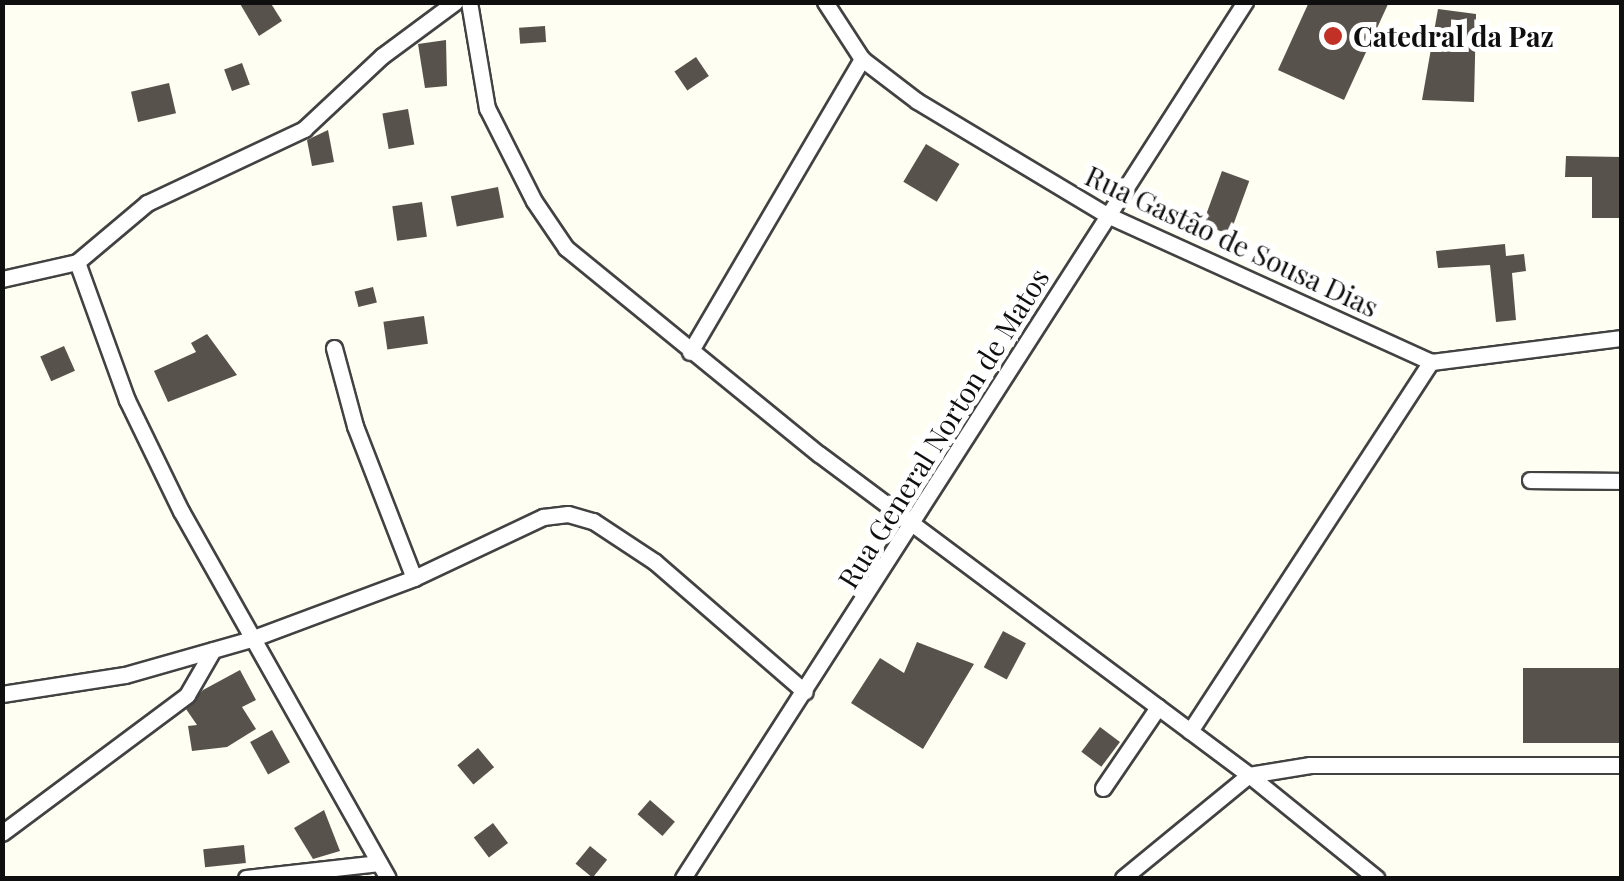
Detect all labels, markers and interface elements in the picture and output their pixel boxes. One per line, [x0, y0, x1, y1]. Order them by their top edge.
place label: Catedral da Paz [1353, 19, 1554, 53]
marker: Catedral da Paz [1322, 25, 1344, 47]
street label: Rua Gastão de Sousa Dias [1080, 158, 1384, 324]
street label: Rua General Norton de Matos [830, 262, 1056, 594]

